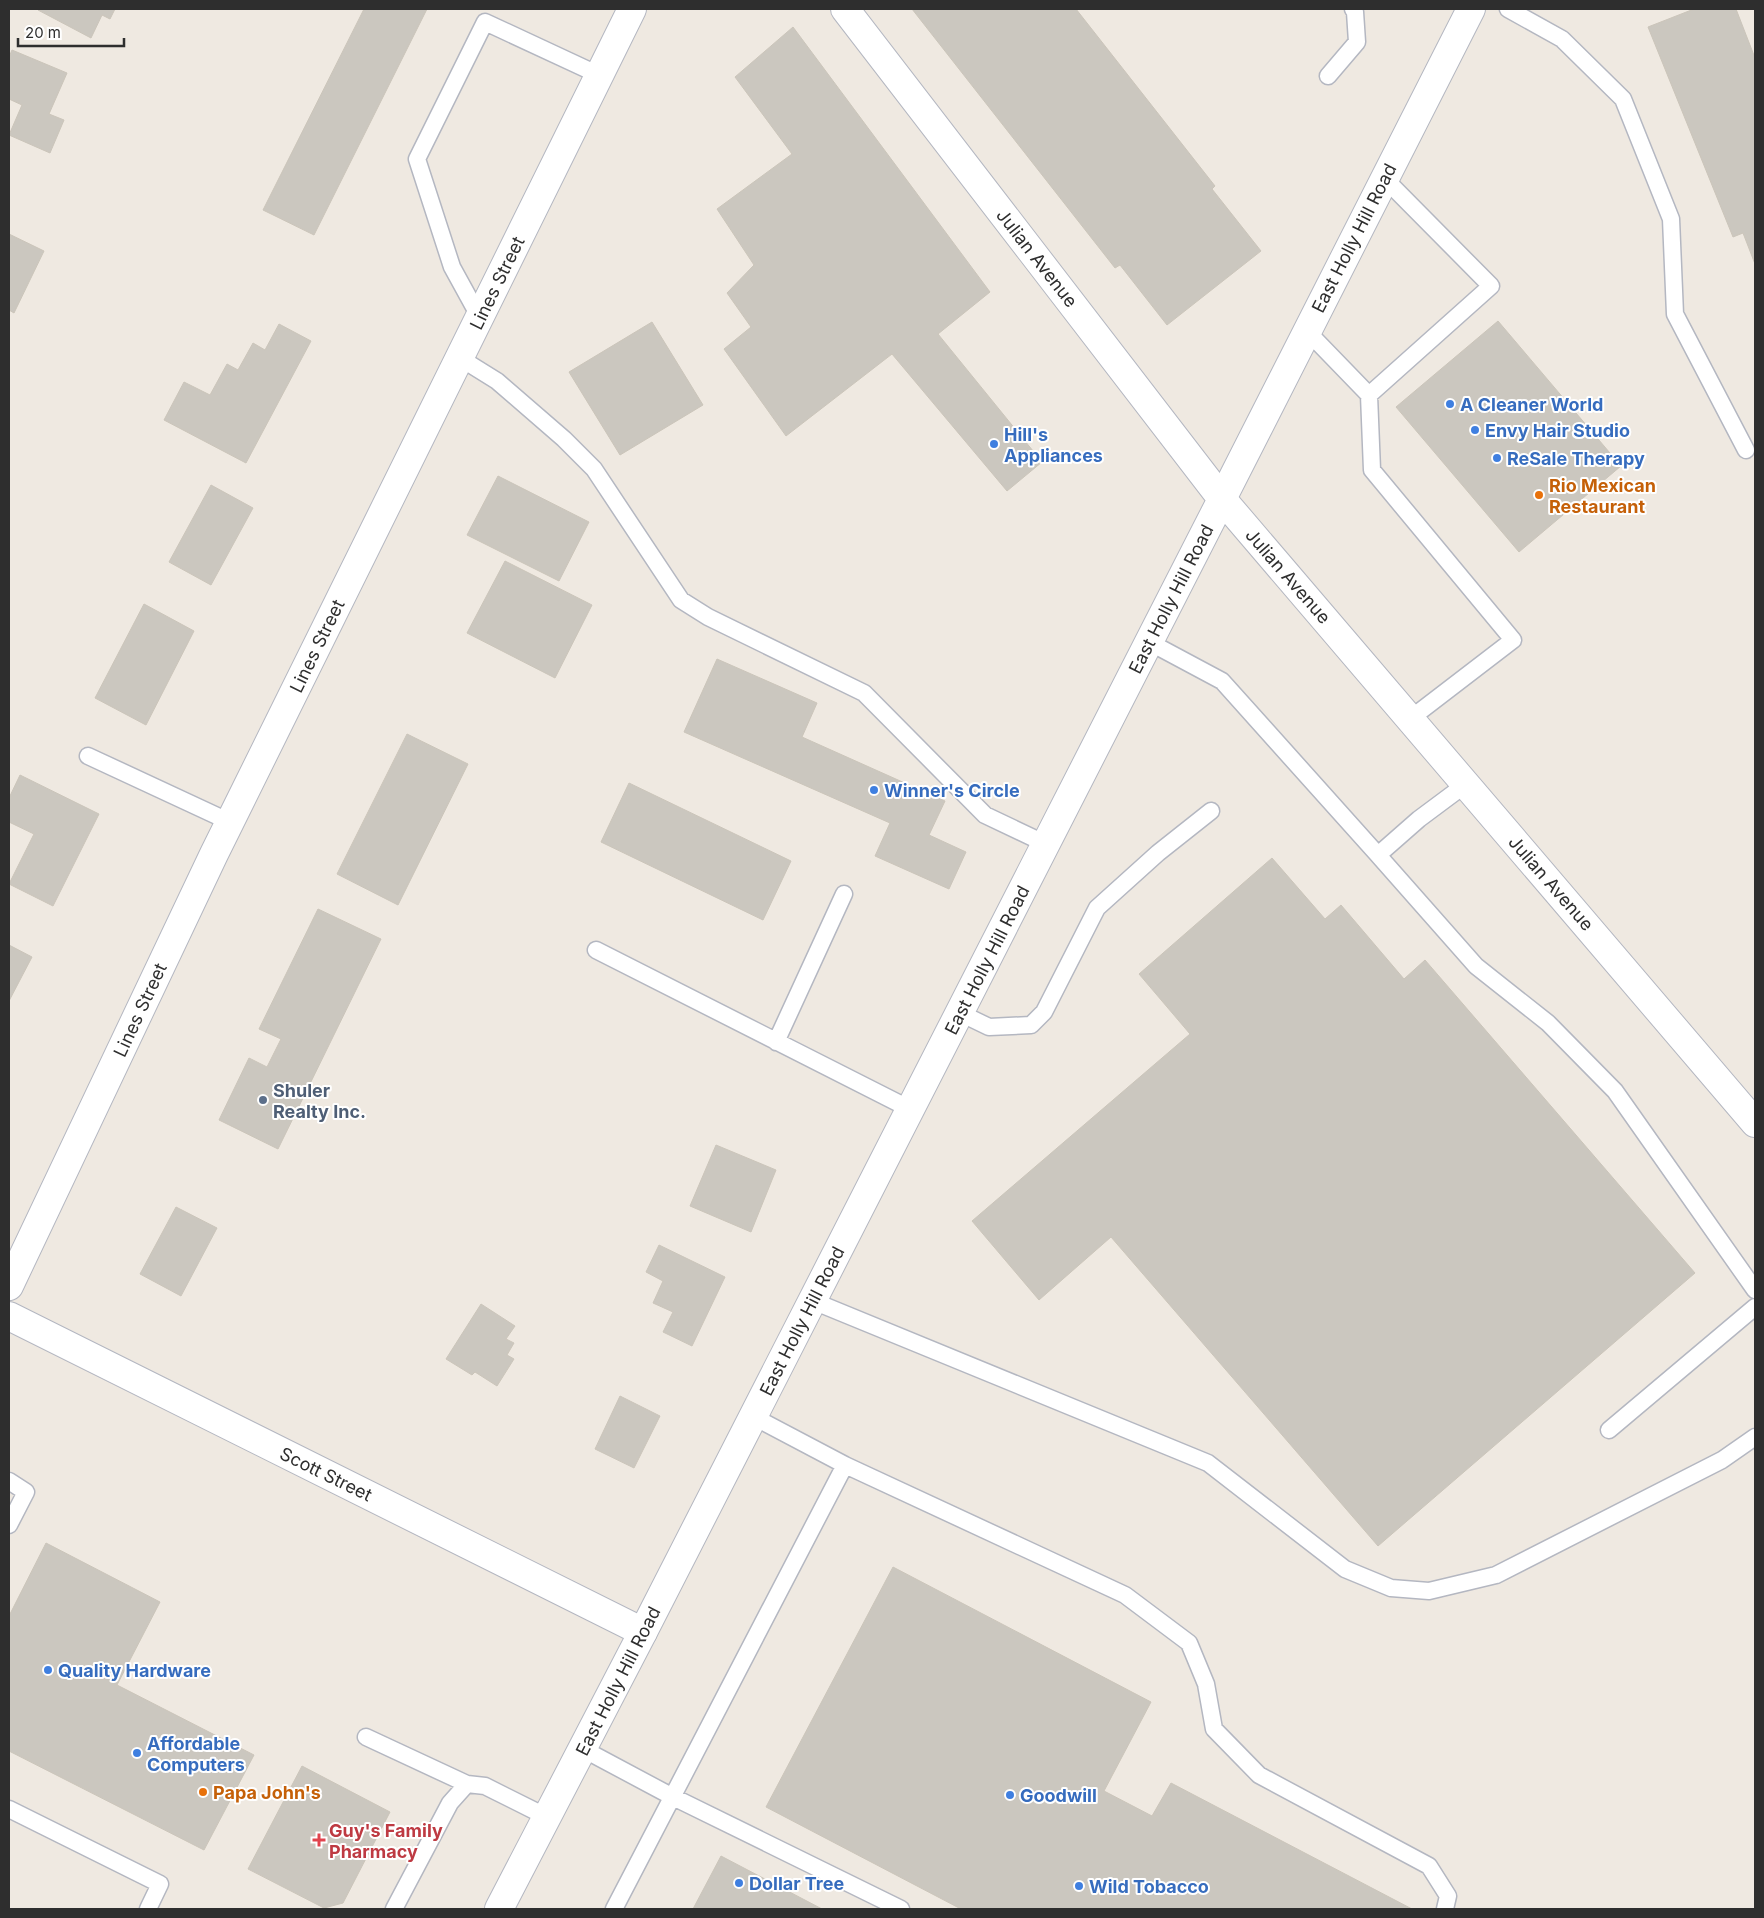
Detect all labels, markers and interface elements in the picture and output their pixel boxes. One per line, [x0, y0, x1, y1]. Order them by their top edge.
scale bar [18, 15, 124, 47]
text: 20 m [25, 23, 61, 42]
street label: East Holly Hill Road [1307, 160, 1401, 316]
street label: Julian Avenue [992, 205, 1082, 311]
street label: Lines Street [465, 233, 529, 333]
place label: A Cleaner World [1460, 394, 1603, 415]
marker: A Cleaner World [1444, 398, 1456, 410]
place label: Envy Hair Studio [1485, 420, 1630, 441]
place label: Hill's Appliances [1004, 424, 1103, 466]
marker: Envy Hair Studio [1469, 424, 1481, 436]
marker: Hill's Appliances [988, 438, 1000, 450]
place label: ReSale Therapy [1507, 448, 1645, 469]
marker: ReSale Therapy [1491, 452, 1503, 464]
place label: Rio Mexican Restaurant [1549, 475, 1656, 517]
marker: Rio Mexican Restaurant [1533, 489, 1545, 501]
street label: East Holly Hill Road [1124, 521, 1218, 677]
street label: Julian Avenue [1241, 524, 1335, 628]
street label: Lines Street [285, 596, 349, 696]
place label: Winner's Circle [884, 780, 1020, 801]
marker: Winner's Circle [868, 784, 880, 796]
street label: Julian Avenue [1504, 831, 1598, 935]
street label: East Holly Hill Road [940, 882, 1034, 1038]
street label: Lines Street [109, 960, 171, 1060]
place label: Shuler Realty Inc. [273, 1080, 366, 1122]
marker: Shuler Realty Inc. [257, 1094, 269, 1106]
street label: East Holly Hill Road [755, 1243, 849, 1399]
street label: Scott Street [277, 1443, 376, 1505]
street label: East Holly Hill Road [571, 1603, 665, 1759]
place label: Quality Hardware [58, 1660, 211, 1681]
marker: Quality Hardware [42, 1664, 54, 1676]
place label: Affordable Computers [147, 1733, 245, 1775]
marker: Affordable Computers [131, 1747, 143, 1759]
place label: Papa John's [213, 1782, 321, 1803]
place label: Goodwill [1020, 1785, 1097, 1806]
marker: Papa John's [197, 1786, 209, 1798]
marker: Goodwill [1004, 1789, 1016, 1801]
place label: Guy's Family Pharmacy [329, 1820, 443, 1862]
marker: Guy's Family Pharmacy [313, 1834, 325, 1846]
place label: Dollar Tree [749, 1873, 844, 1894]
place label: Wild Tobacco [1089, 1876, 1209, 1897]
marker: Dollar Tree [733, 1877, 745, 1889]
marker: Wild Tobacco [1073, 1880, 1085, 1892]

